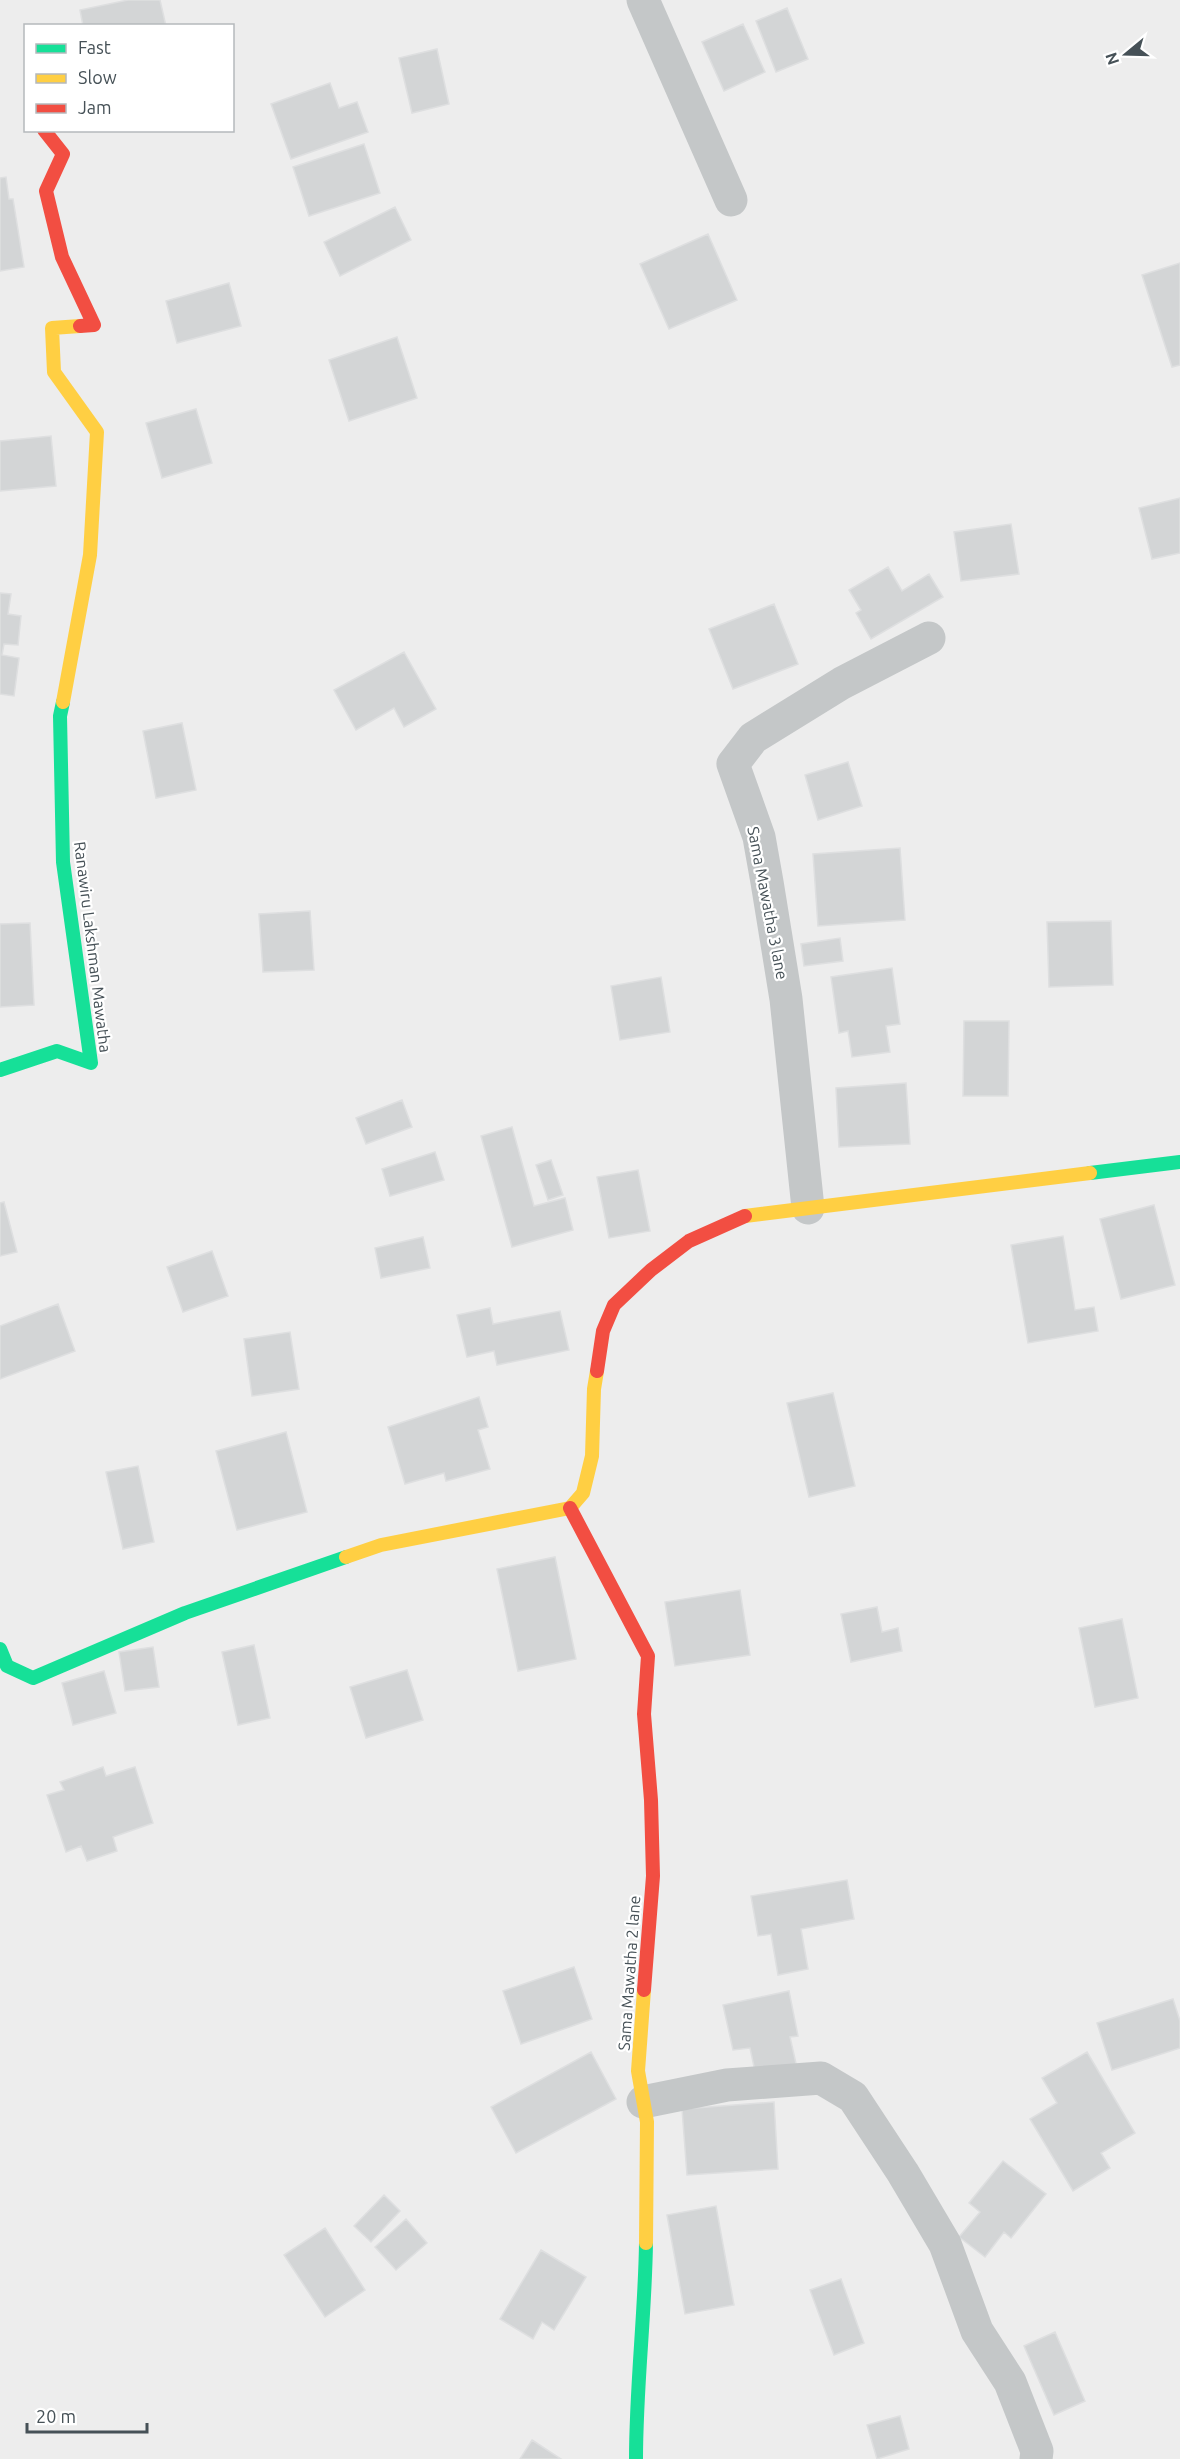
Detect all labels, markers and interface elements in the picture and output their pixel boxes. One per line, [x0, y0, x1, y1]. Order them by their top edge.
legend [24, 24, 234, 132]
north arrow [1096, 24, 1156, 84]
text: Fast [78, 37, 111, 57]
text: N [1101, 50, 1122, 67]
text: Slow [78, 67, 117, 87]
text: Jam [78, 97, 112, 117]
street label: Sama Mawatha 3 lane [744, 825, 792, 981]
street label: Ranawiru Lakshman Mawatha [71, 840, 115, 1054]
street label: Sama Mawatha 2 lane [615, 1895, 643, 2051]
scale bar [27, 2396, 147, 2434]
text: 20 m [36, 2406, 76, 2426]

